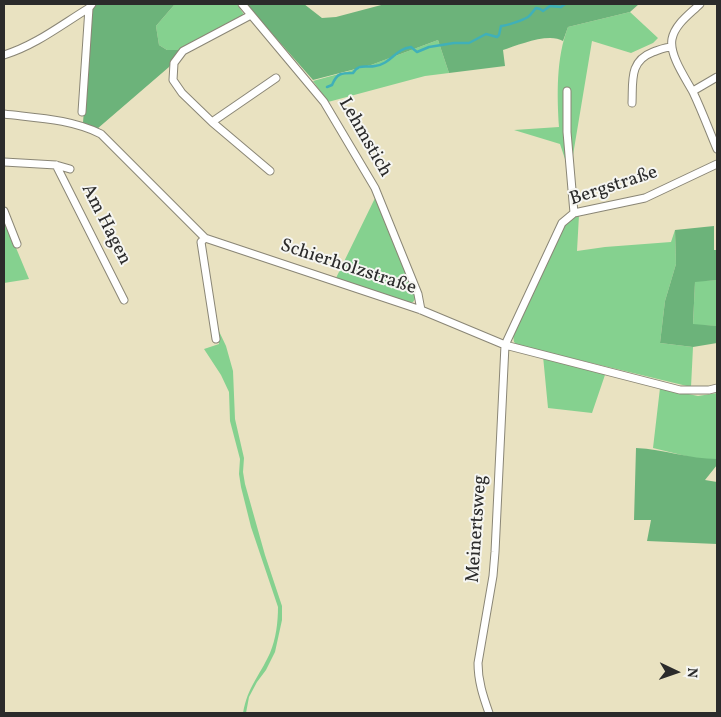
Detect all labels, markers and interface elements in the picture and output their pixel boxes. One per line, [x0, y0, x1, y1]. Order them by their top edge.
street label: Lehmstich [332, 94, 396, 182]
street label: Bergstraße [567, 162, 661, 212]
street label: Am Hagen [75, 181, 135, 269]
street label: Schierholzstraße [277, 235, 419, 301]
street label: Meinertsweg [463, 474, 493, 584]
north arrow [651, 647, 701, 697]
text: N [682, 667, 701, 678]

